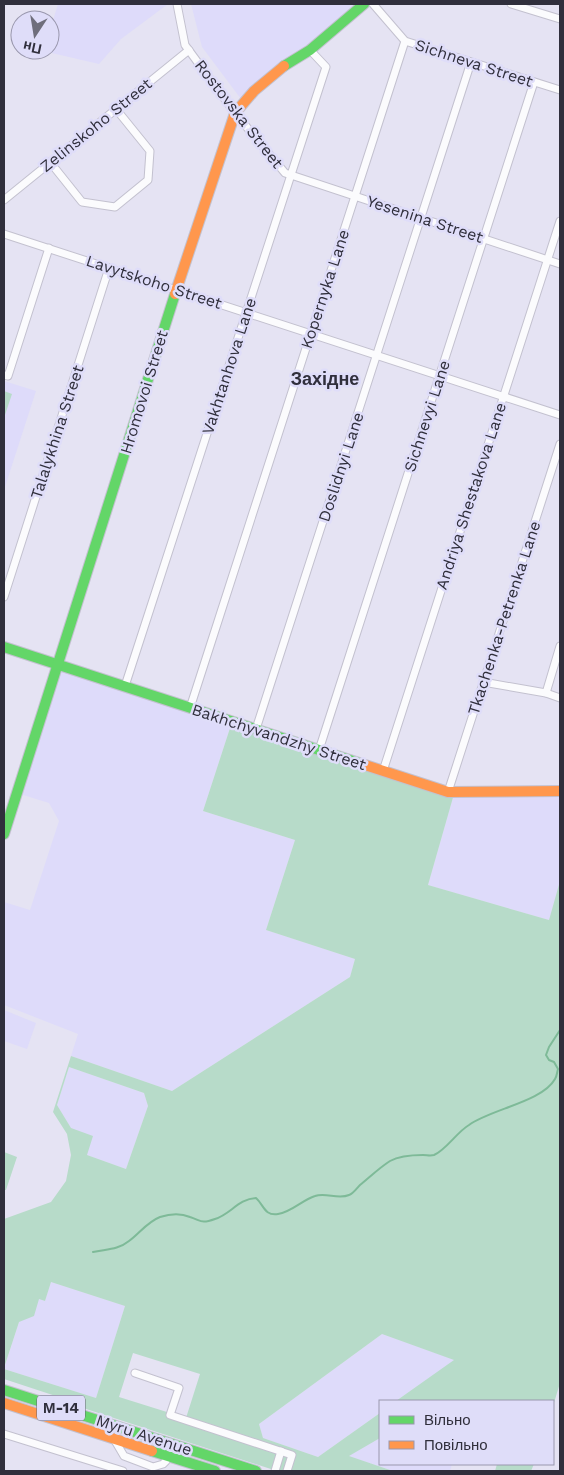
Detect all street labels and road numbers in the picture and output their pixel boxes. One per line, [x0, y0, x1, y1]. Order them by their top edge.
street label: Sichneva Street [413, 35, 536, 91]
street label: Rostovska Street [191, 56, 287, 172]
street label: Zelinskoho Street [36, 74, 156, 176]
street label: Yesenina Street [364, 191, 486, 247]
street label: Kopernyka Lane [297, 227, 353, 351]
street label: Lavytskoho Street [84, 251, 225, 313]
street label: Vakhtanhova Lane [198, 295, 260, 437]
street label: Hromovoi Street [116, 328, 172, 456]
street label: Sichnevyi Lane [400, 358, 454, 474]
street label: Talalykhina Street [26, 363, 88, 501]
street label: Andriya Shestakova Lane [432, 400, 510, 592]
street label: Doslidnyi Lane [314, 410, 368, 524]
street label: Tkachenka-Petrenka Lane [464, 519, 544, 717]
street label: Bakhchyvandzhy Street [189, 700, 369, 774]
road number: М-14 [37, 1396, 85, 1420]
street label: Myru Avenue [94, 1411, 194, 1459]

